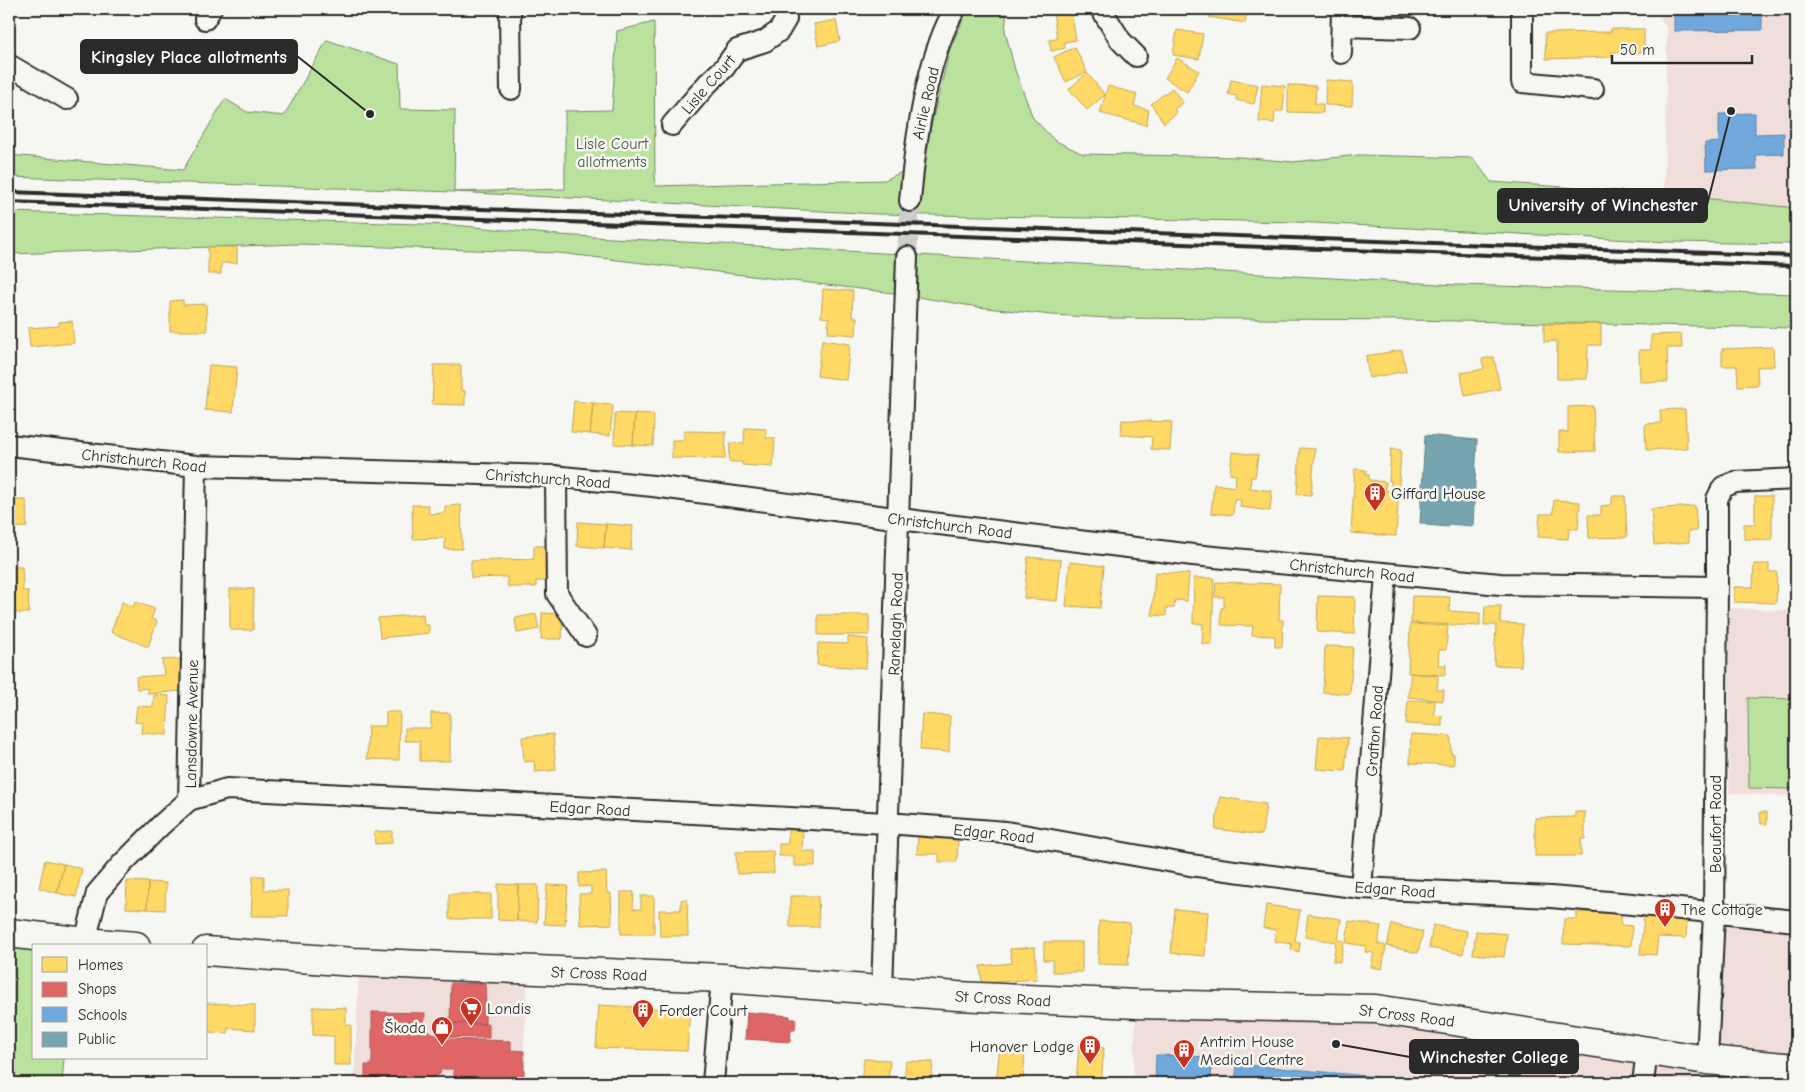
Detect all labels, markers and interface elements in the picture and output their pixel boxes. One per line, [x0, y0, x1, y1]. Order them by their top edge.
scale bar [1612, 32, 1752, 64]
callout: Kingsley Place allotments [81, 40, 297, 73]
text: 50 m [1620, 41, 1655, 59]
text: Kingsley Place allotments [91, 47, 287, 68]
street label: Lisle Court [678, 51, 740, 118]
street label: Airlie Road [909, 65, 943, 141]
park label: Lisle Court allotments [576, 135, 649, 171]
callout: University of Winchester [1498, 189, 1707, 222]
text: University of Winchester [1508, 195, 1698, 216]
street label: Christchurch Road [80, 445, 207, 477]
street label: Christchurch Road [485, 466, 611, 492]
building icon: Giffard House [1363, 481, 1387, 512]
place label: Giffard House [1391, 485, 1486, 503]
street label: Christchurch Road [886, 509, 1013, 543]
street label: Christchurch Road [1288, 555, 1415, 587]
street label: Ranelagh Road [885, 572, 907, 676]
street label: Lansdowne Avenue [182, 659, 202, 789]
street label: Grafton Road [1363, 685, 1387, 777]
street label: Beaufort Road [1707, 775, 1725, 873]
street label: Edgar Road [549, 798, 631, 820]
street label: Edgar Road [953, 821, 1035, 847]
street label: Edgar Road [1354, 878, 1436, 902]
building icon: The Cottage [1653, 897, 1677, 928]
place label: The Cottage [1681, 901, 1763, 919]
legend [32, 944, 208, 1060]
text: Homes [78, 956, 123, 974]
street label: St Cross Road [551, 963, 647, 985]
text: Shops [78, 980, 116, 998]
street label: St Cross Road [954, 987, 1051, 1011]
supermarket icon: Londis [459, 996, 483, 1027]
building icon: Forder Court [631, 998, 655, 1029]
place label: Londis [487, 1000, 531, 1018]
street label: St Cross Road [1358, 1001, 1456, 1031]
place label: Forder Court [659, 1002, 748, 1020]
text: Schools [78, 1006, 127, 1024]
shop icon: Škoda [430, 1015, 454, 1046]
place label: Škoda [385, 1018, 426, 1037]
text: Public [78, 1030, 116, 1048]
place label: Antrim House Medical Centre [1200, 1033, 1304, 1069]
building icon: Hanover Lodge [1078, 1034, 1102, 1065]
place label: Hanover Lodge [970, 1038, 1074, 1056]
building icon: Antrim House Medical Centre [1172, 1038, 1196, 1069]
callout: Winchester College [1410, 1040, 1578, 1073]
text: Winchester College [1420, 1047, 1568, 1068]

